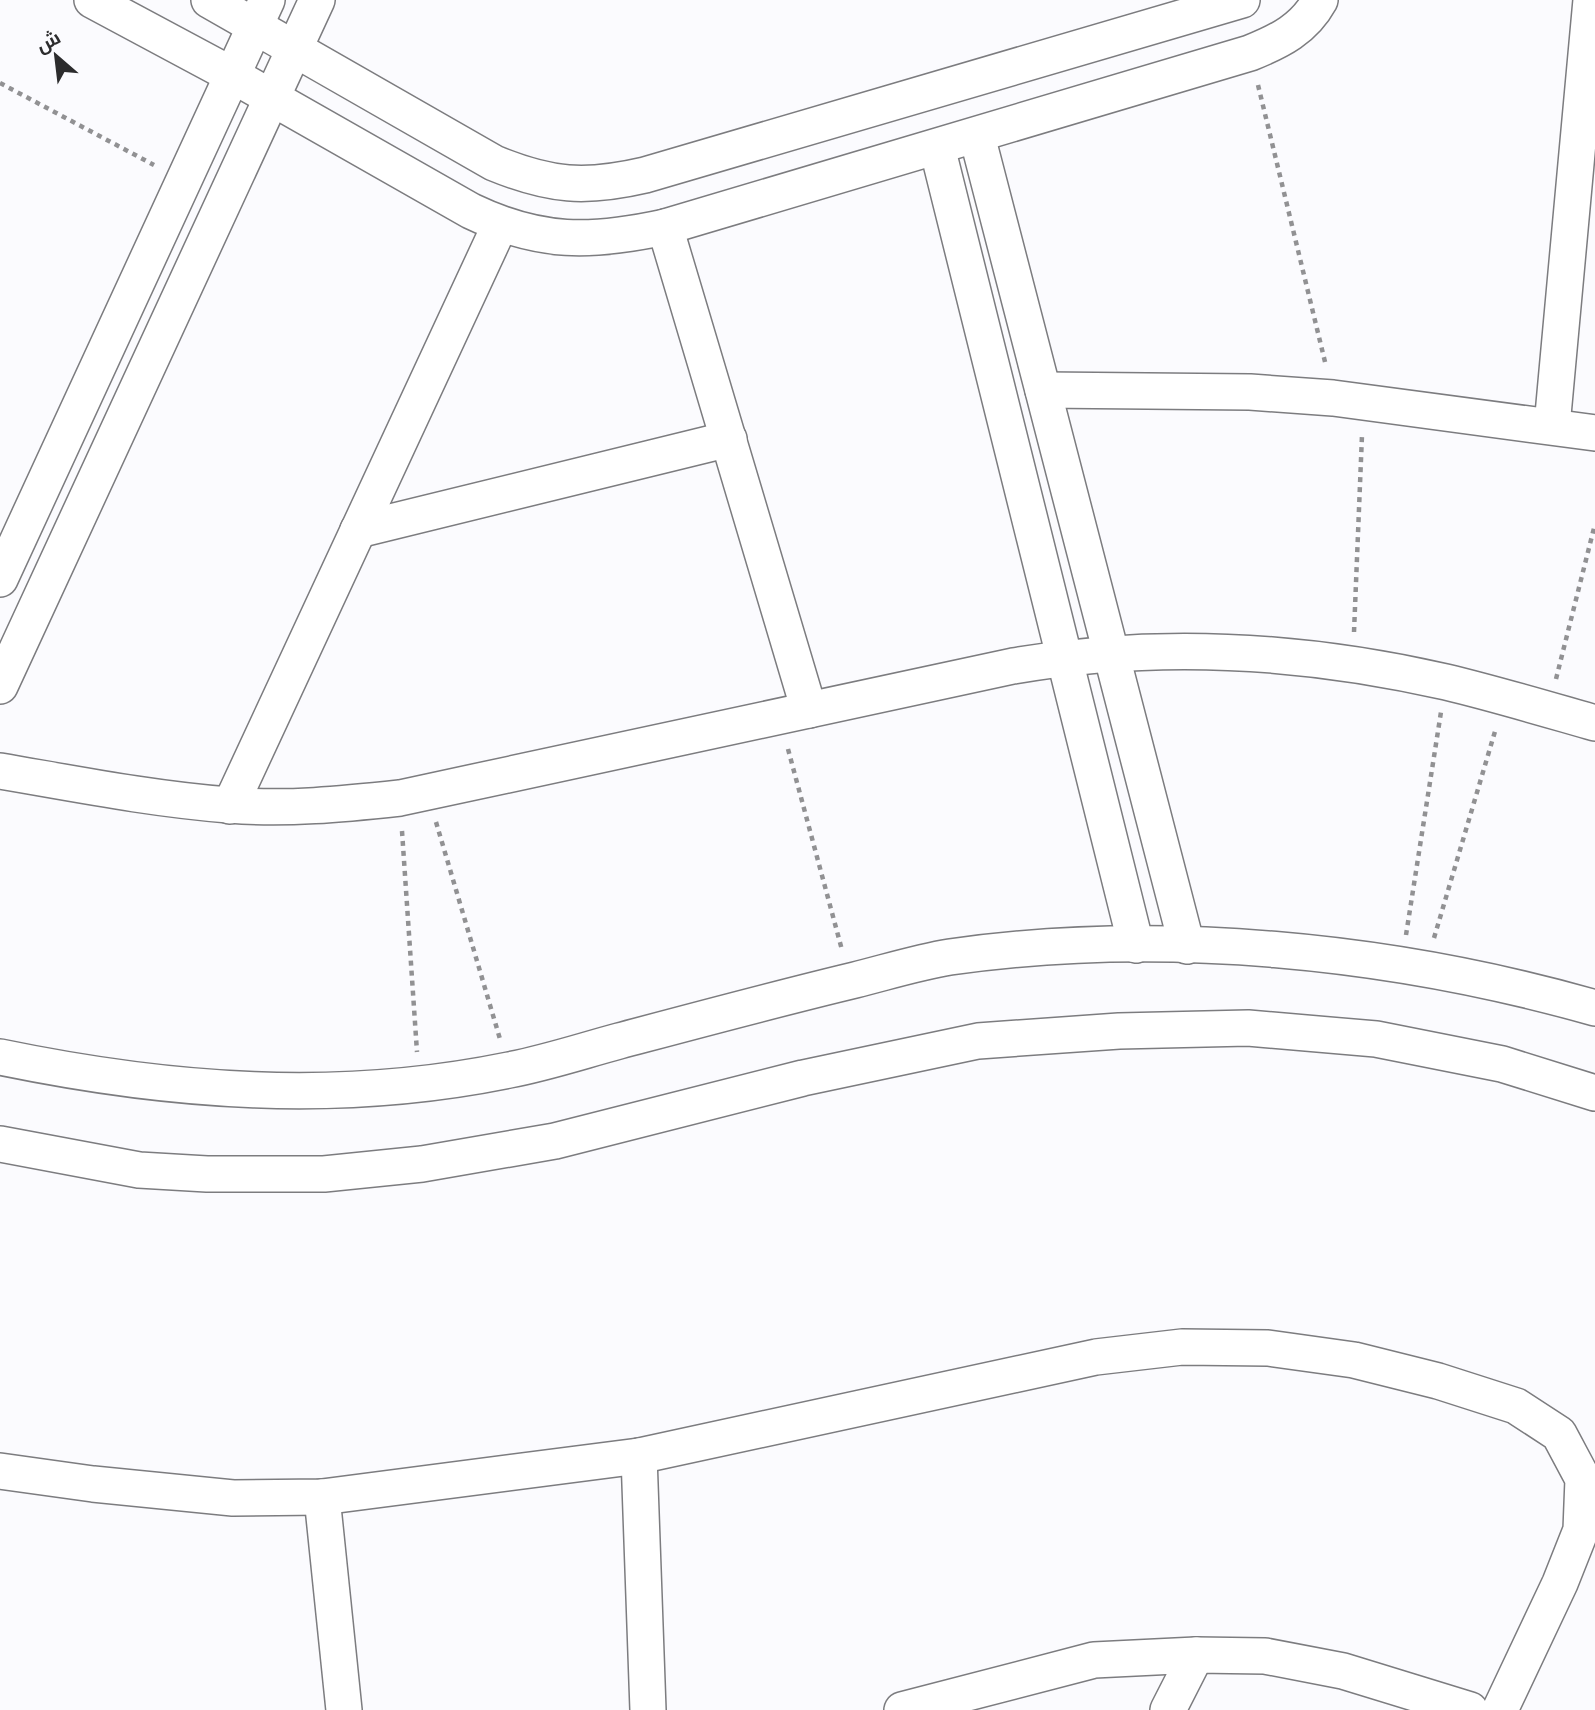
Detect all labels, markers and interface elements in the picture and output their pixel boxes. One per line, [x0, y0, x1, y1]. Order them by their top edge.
north arrow [21, 21, 91, 91]
text: ش [32, 26, 64, 57]

